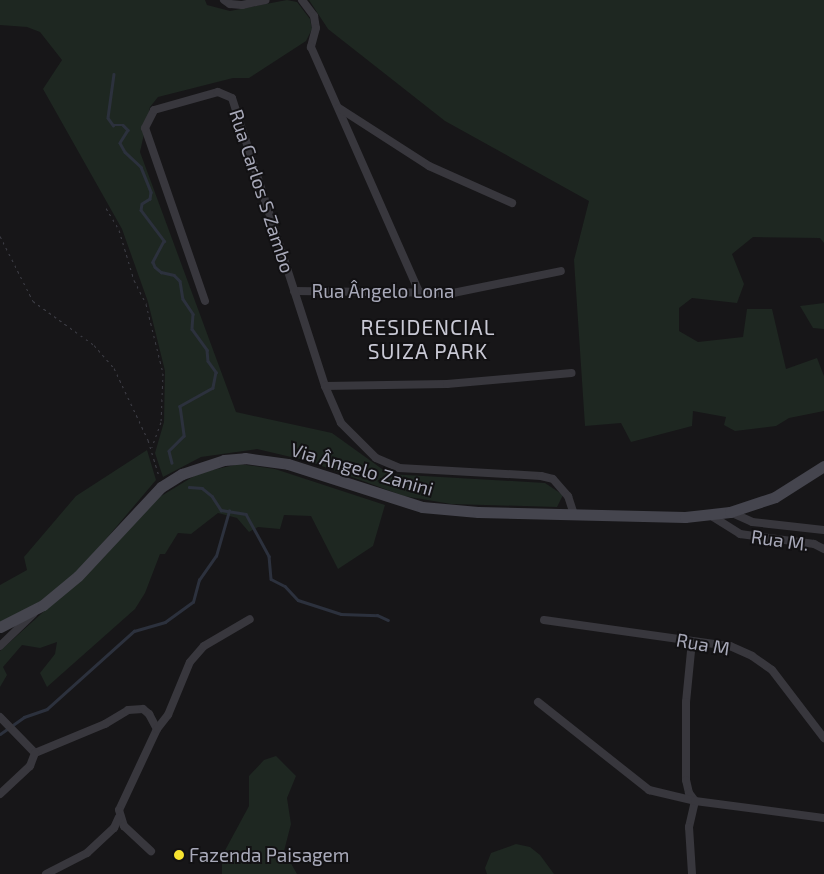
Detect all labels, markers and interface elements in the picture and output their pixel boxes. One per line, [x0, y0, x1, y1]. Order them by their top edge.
street label: Rua Carlos S Zambo [225, 106, 299, 276]
street label: Rua Ângelo Lona [311, 280, 455, 302]
district label: RESIDENCIAL SUIZA PARK [359, 314, 497, 364]
street label: Via Ângelo Zanini [288, 438, 436, 500]
street label: Rua M. [750, 525, 810, 555]
street label: Rua M [674, 628, 732, 660]
place label: Fazenda Paisagem [189, 844, 349, 866]
marker: Fazenda Paisagem [173, 849, 185, 861]

